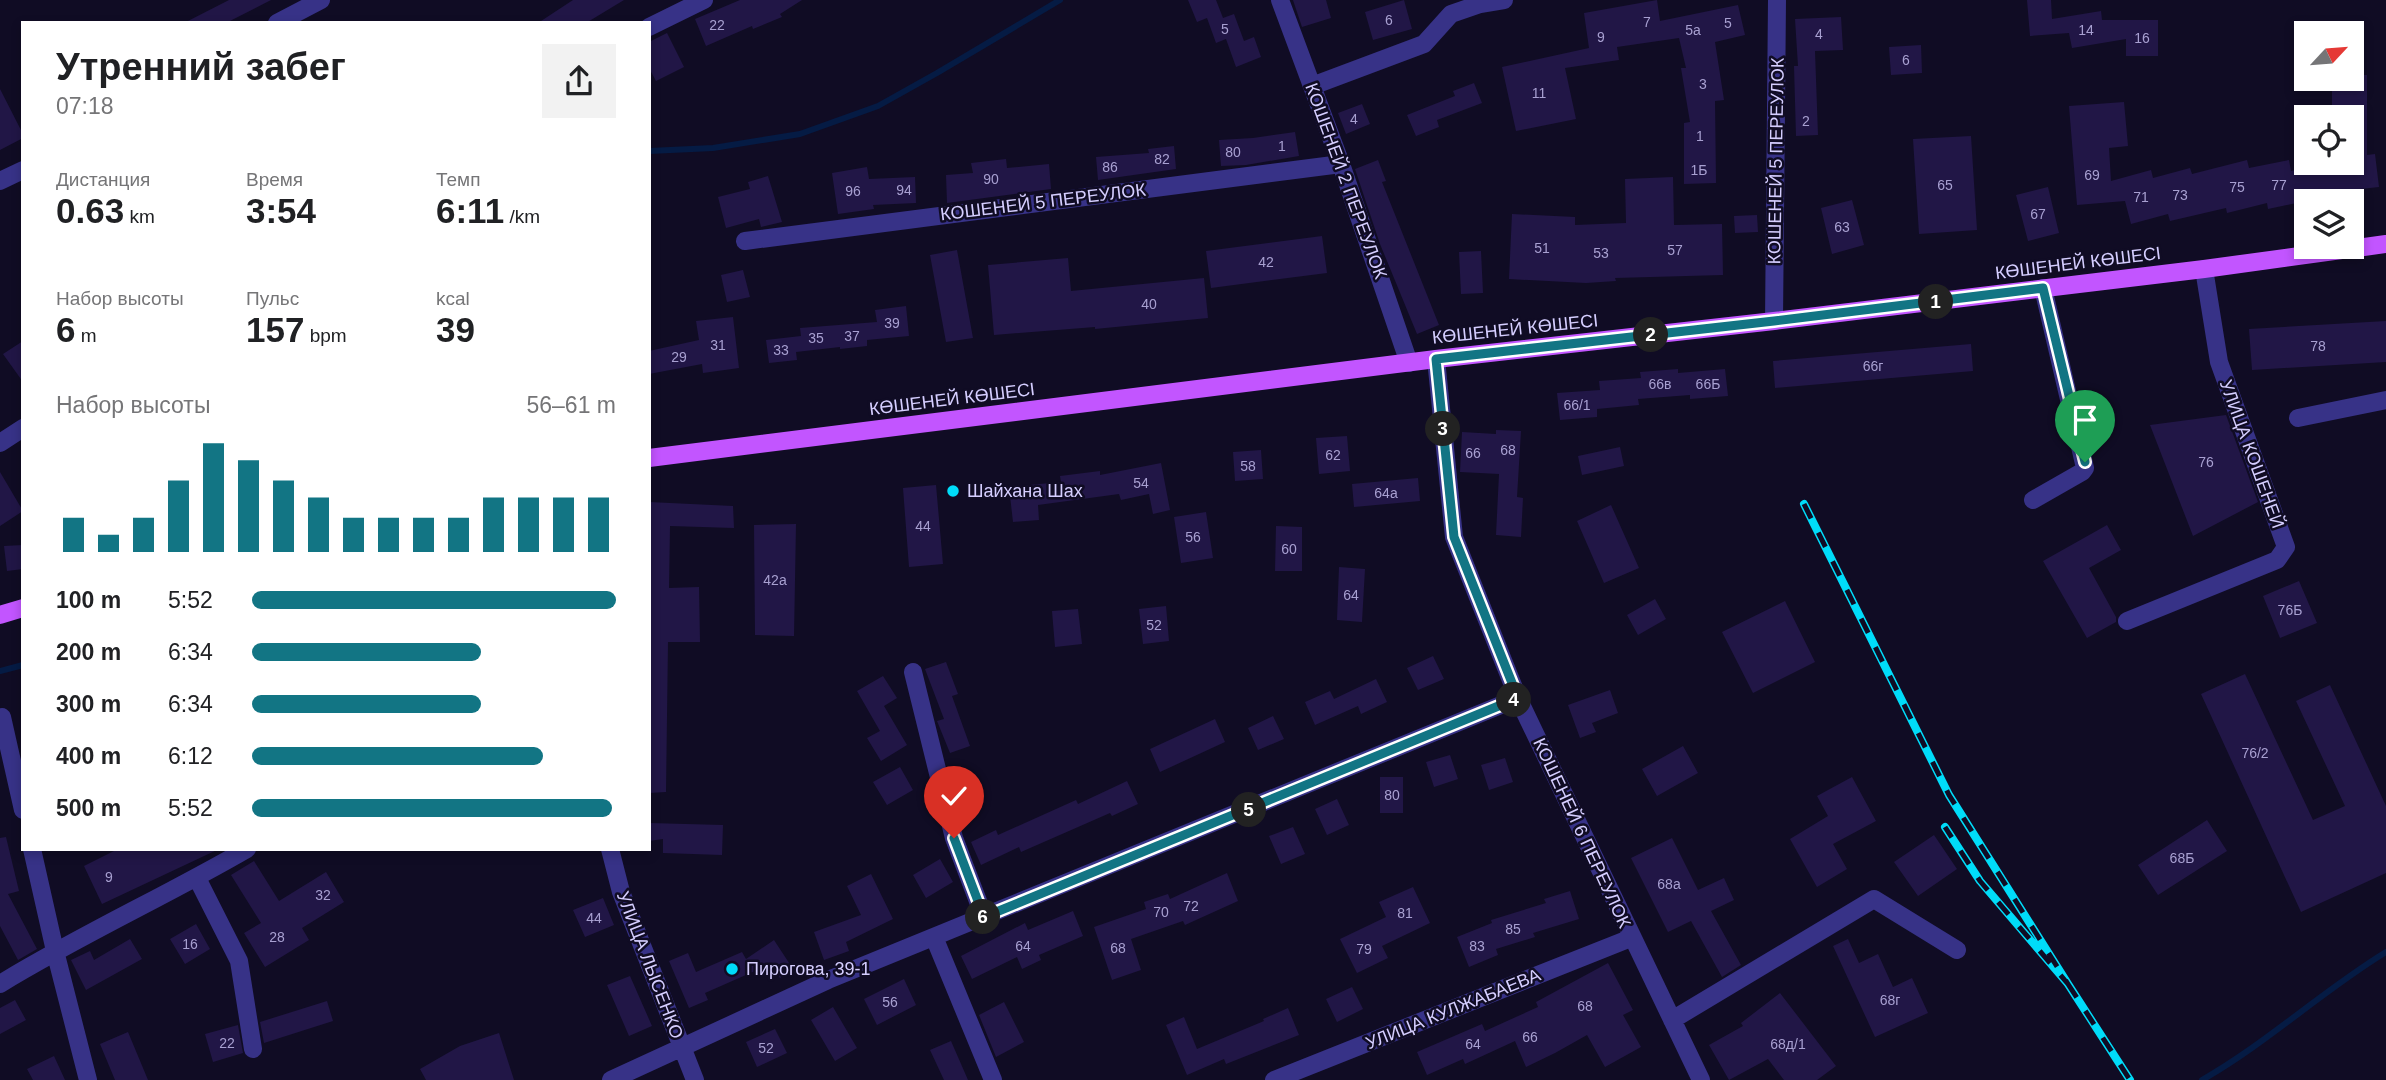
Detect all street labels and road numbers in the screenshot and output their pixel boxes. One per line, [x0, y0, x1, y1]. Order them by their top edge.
street label: КОШЕНЕЙ 5 ПЕРЕУЛОК [1763, 57, 1788, 265]
street label: КОШЕНЕЙ 2 ПЕРЕУЛОК [1301, 80, 1392, 282]
street label: КОШЕНЕЙ 5 ПЕРЕУЛОК [939, 178, 1147, 225]
street label: КӨШЕНЕЙ КӨШЕСІ [1994, 242, 2162, 283]
street label: КӨШЕНЕЙ КӨШЕСІ [1431, 309, 1599, 348]
street label: УЛИЦА КОШЕНЕЙ [2216, 377, 2289, 531]
street label: КӨШЕНЕЙ КӨШЕСІ [868, 378, 1036, 419]
street label: КОШЕНЕЙ 6 ПЕРЕУЛОК [1529, 735, 1636, 931]
street label: УЛИЦА ЛЫСЕНКО [613, 889, 687, 1041]
street label: УЛИЦА КУЛЖАБАЕВА [1363, 965, 1543, 1053]

